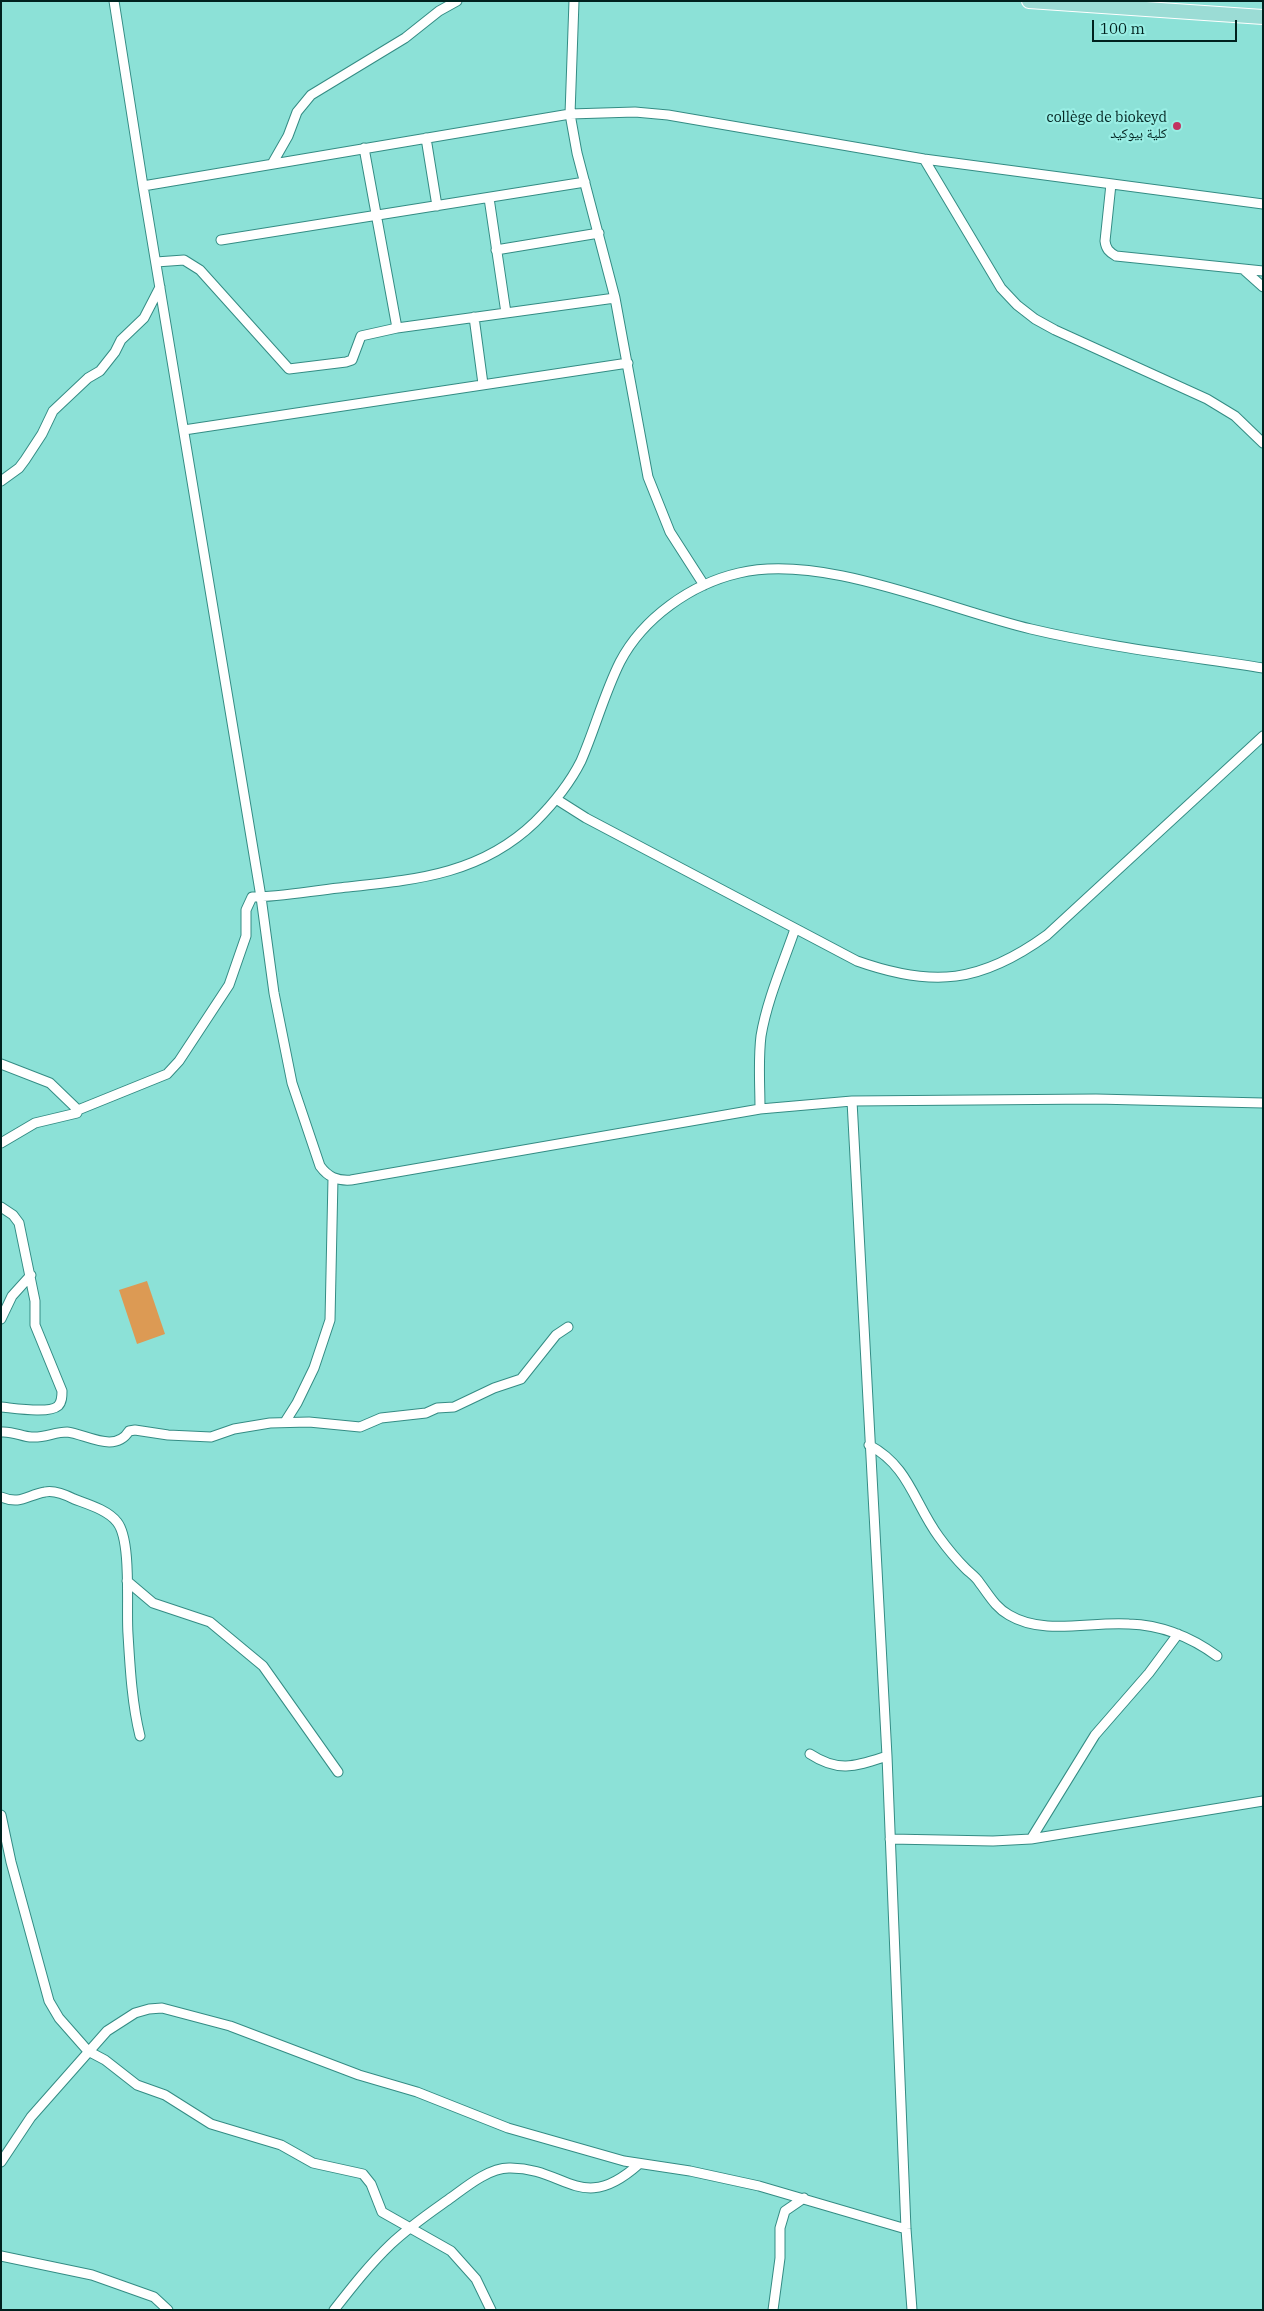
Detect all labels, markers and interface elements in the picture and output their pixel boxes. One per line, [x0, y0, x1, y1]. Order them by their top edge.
scale bar [1094, 10, 1239, 42]
text: 100 m [1100, 19, 1145, 38]
place label: collège de biokeyd كلية بيوكيد [1047, 110, 1167, 142]
marker: collège de biokeyd كلية بيوكيد [1171, 120, 1183, 132]

